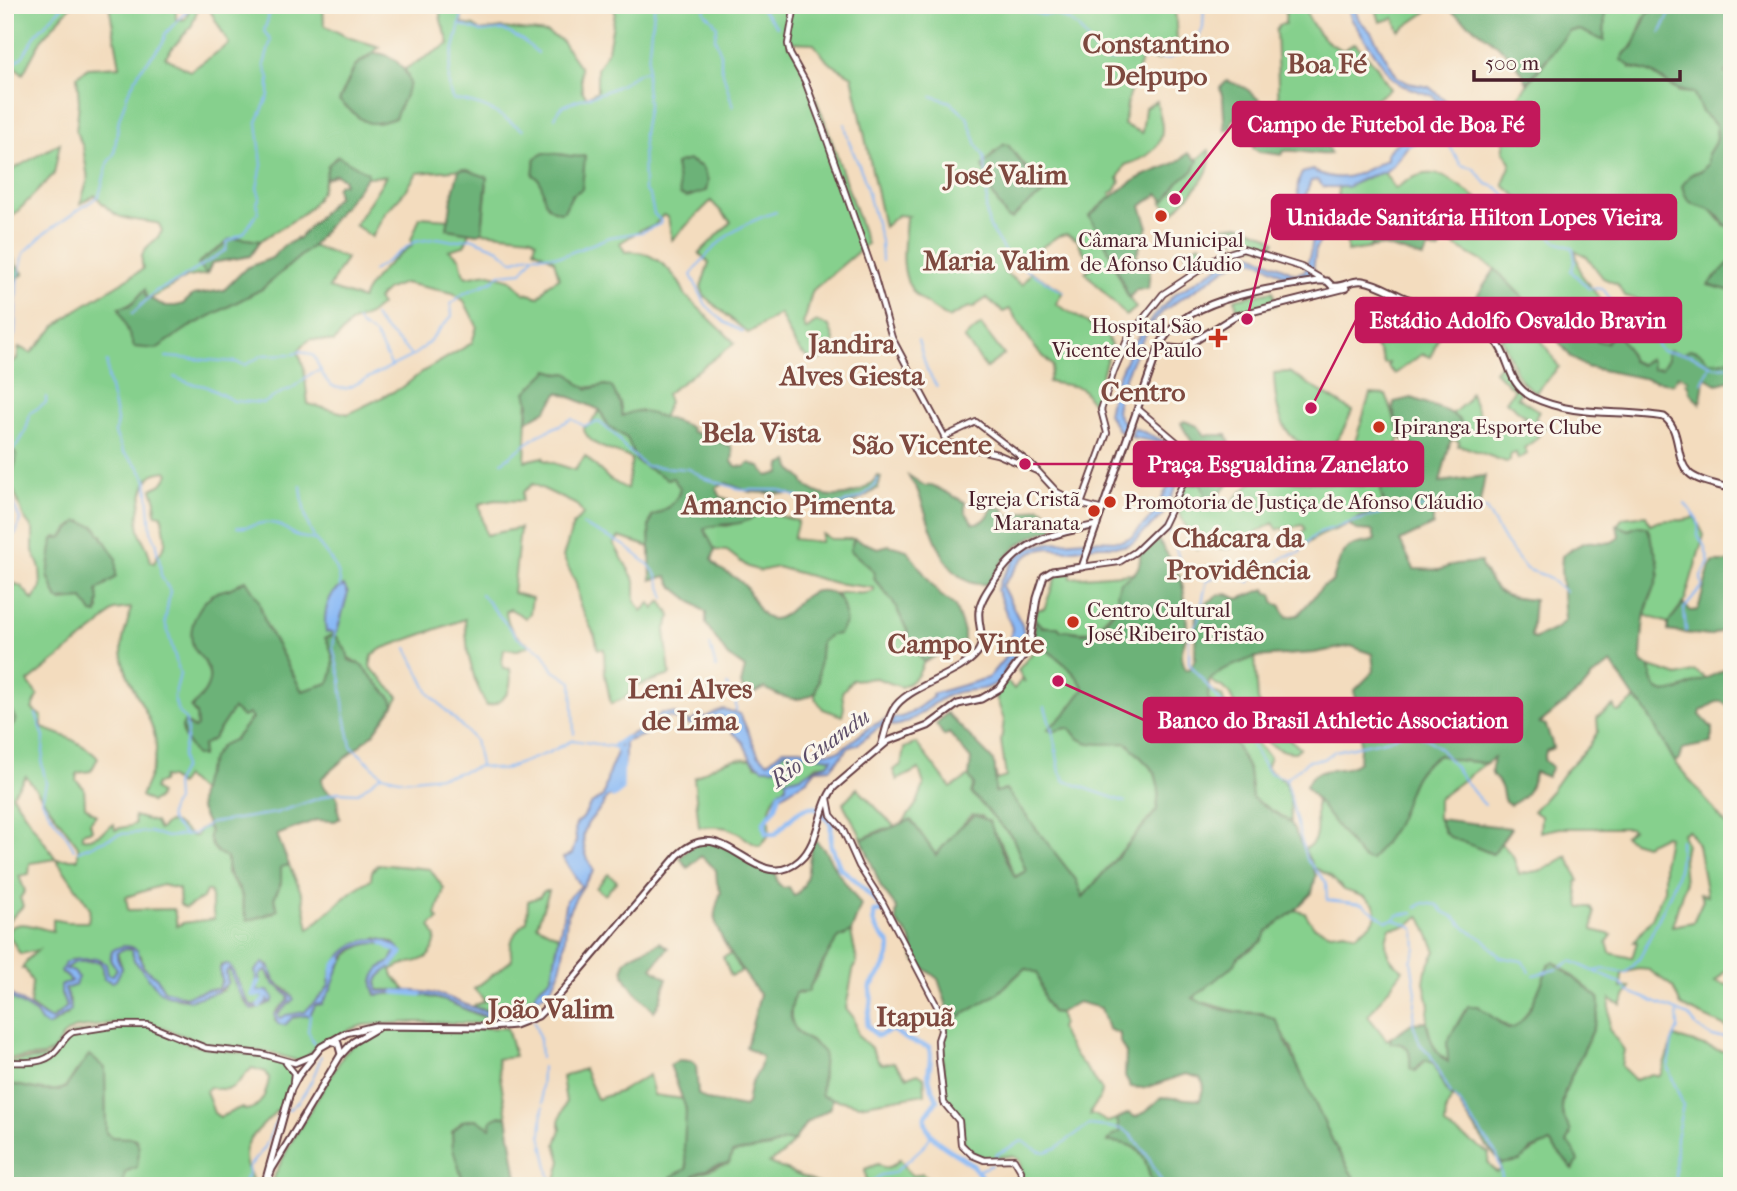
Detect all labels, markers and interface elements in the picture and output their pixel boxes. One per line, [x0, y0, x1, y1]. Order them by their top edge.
district label: Constantino Delpupo [1082, 27, 1230, 92]
scale bar [1474, 38, 1681, 82]
district label: Boa Fé [1287, 47, 1367, 80]
text: 500 m [1485, 51, 1540, 75]
callout: Campo de Futebol de Boa Fé [1233, 102, 1539, 146]
text: Campo de Futebol de Boa Fé [1247, 111, 1525, 138]
district label: José Valim [941, 158, 1068, 191]
callout: Unidade Sanitária Hilton Lopes Vieira [1272, 195, 1676, 239]
text: Unidade Sanitária Hilton Lopes Vieira [1285, 204, 1663, 231]
marker: Câmara Municipal de Afonso Cláudio [1153, 208, 1169, 224]
place label: Câmara Municipal de Afonso Cláudio [1078, 228, 1244, 276]
district label: Maria Valim [923, 244, 1070, 277]
callout: Estádio Adolfo Osvaldo Bravin [1356, 298, 1681, 342]
text: Estádio Adolfo Osvaldo Bravin [1370, 307, 1667, 334]
place label: Hospital São Vicente de Paulo [1051, 314, 1202, 362]
district label: Jandira Alves Giesta [778, 327, 925, 392]
marker: Hospital São Vicente de Paulo [1208, 328, 1228, 348]
district label: Centro [1101, 375, 1185, 408]
place label: Ipiranga Esporte Clube [1393, 415, 1602, 439]
district label: Bela Vista [702, 416, 821, 449]
marker: Ipiranga Esporte Clube [1371, 419, 1387, 435]
district label: São Vicente [852, 428, 992, 461]
callout: Praça Esgualdina Zanelato [1134, 442, 1423, 486]
text: Praça Esgualdina Zanelato [1148, 451, 1409, 478]
place label: Igreja Cristã Maranata [968, 487, 1080, 535]
district label: Amancio Pimenta [680, 488, 895, 521]
place label: Promotoria de Justiça de Afonso Cláudio [1124, 490, 1483, 514]
marker: Promotoria de Justiça de Afonso Cláudio [1102, 494, 1118, 510]
marker: Igreja Cristã Maranata [1086, 503, 1102, 519]
district label: Chácara da Providência [1166, 521, 1311, 586]
place label: Centro Cultural José Ribeiro Tristão [1085, 598, 1264, 646]
marker: Centro Cultural José Ribeiro Tristão [1065, 614, 1081, 630]
district label: Campo Vinte [888, 627, 1045, 660]
district label: Leni Alves de Lima [628, 672, 752, 737]
callout: Banco do Brasil Athletic Association [1144, 698, 1522, 742]
water label: Rio Guandu [763, 703, 875, 794]
text: Banco do Brasil Athletic Association [1158, 707, 1509, 734]
district label: João Valim [485, 992, 615, 1025]
district label: Itapuã [876, 1000, 955, 1033]

